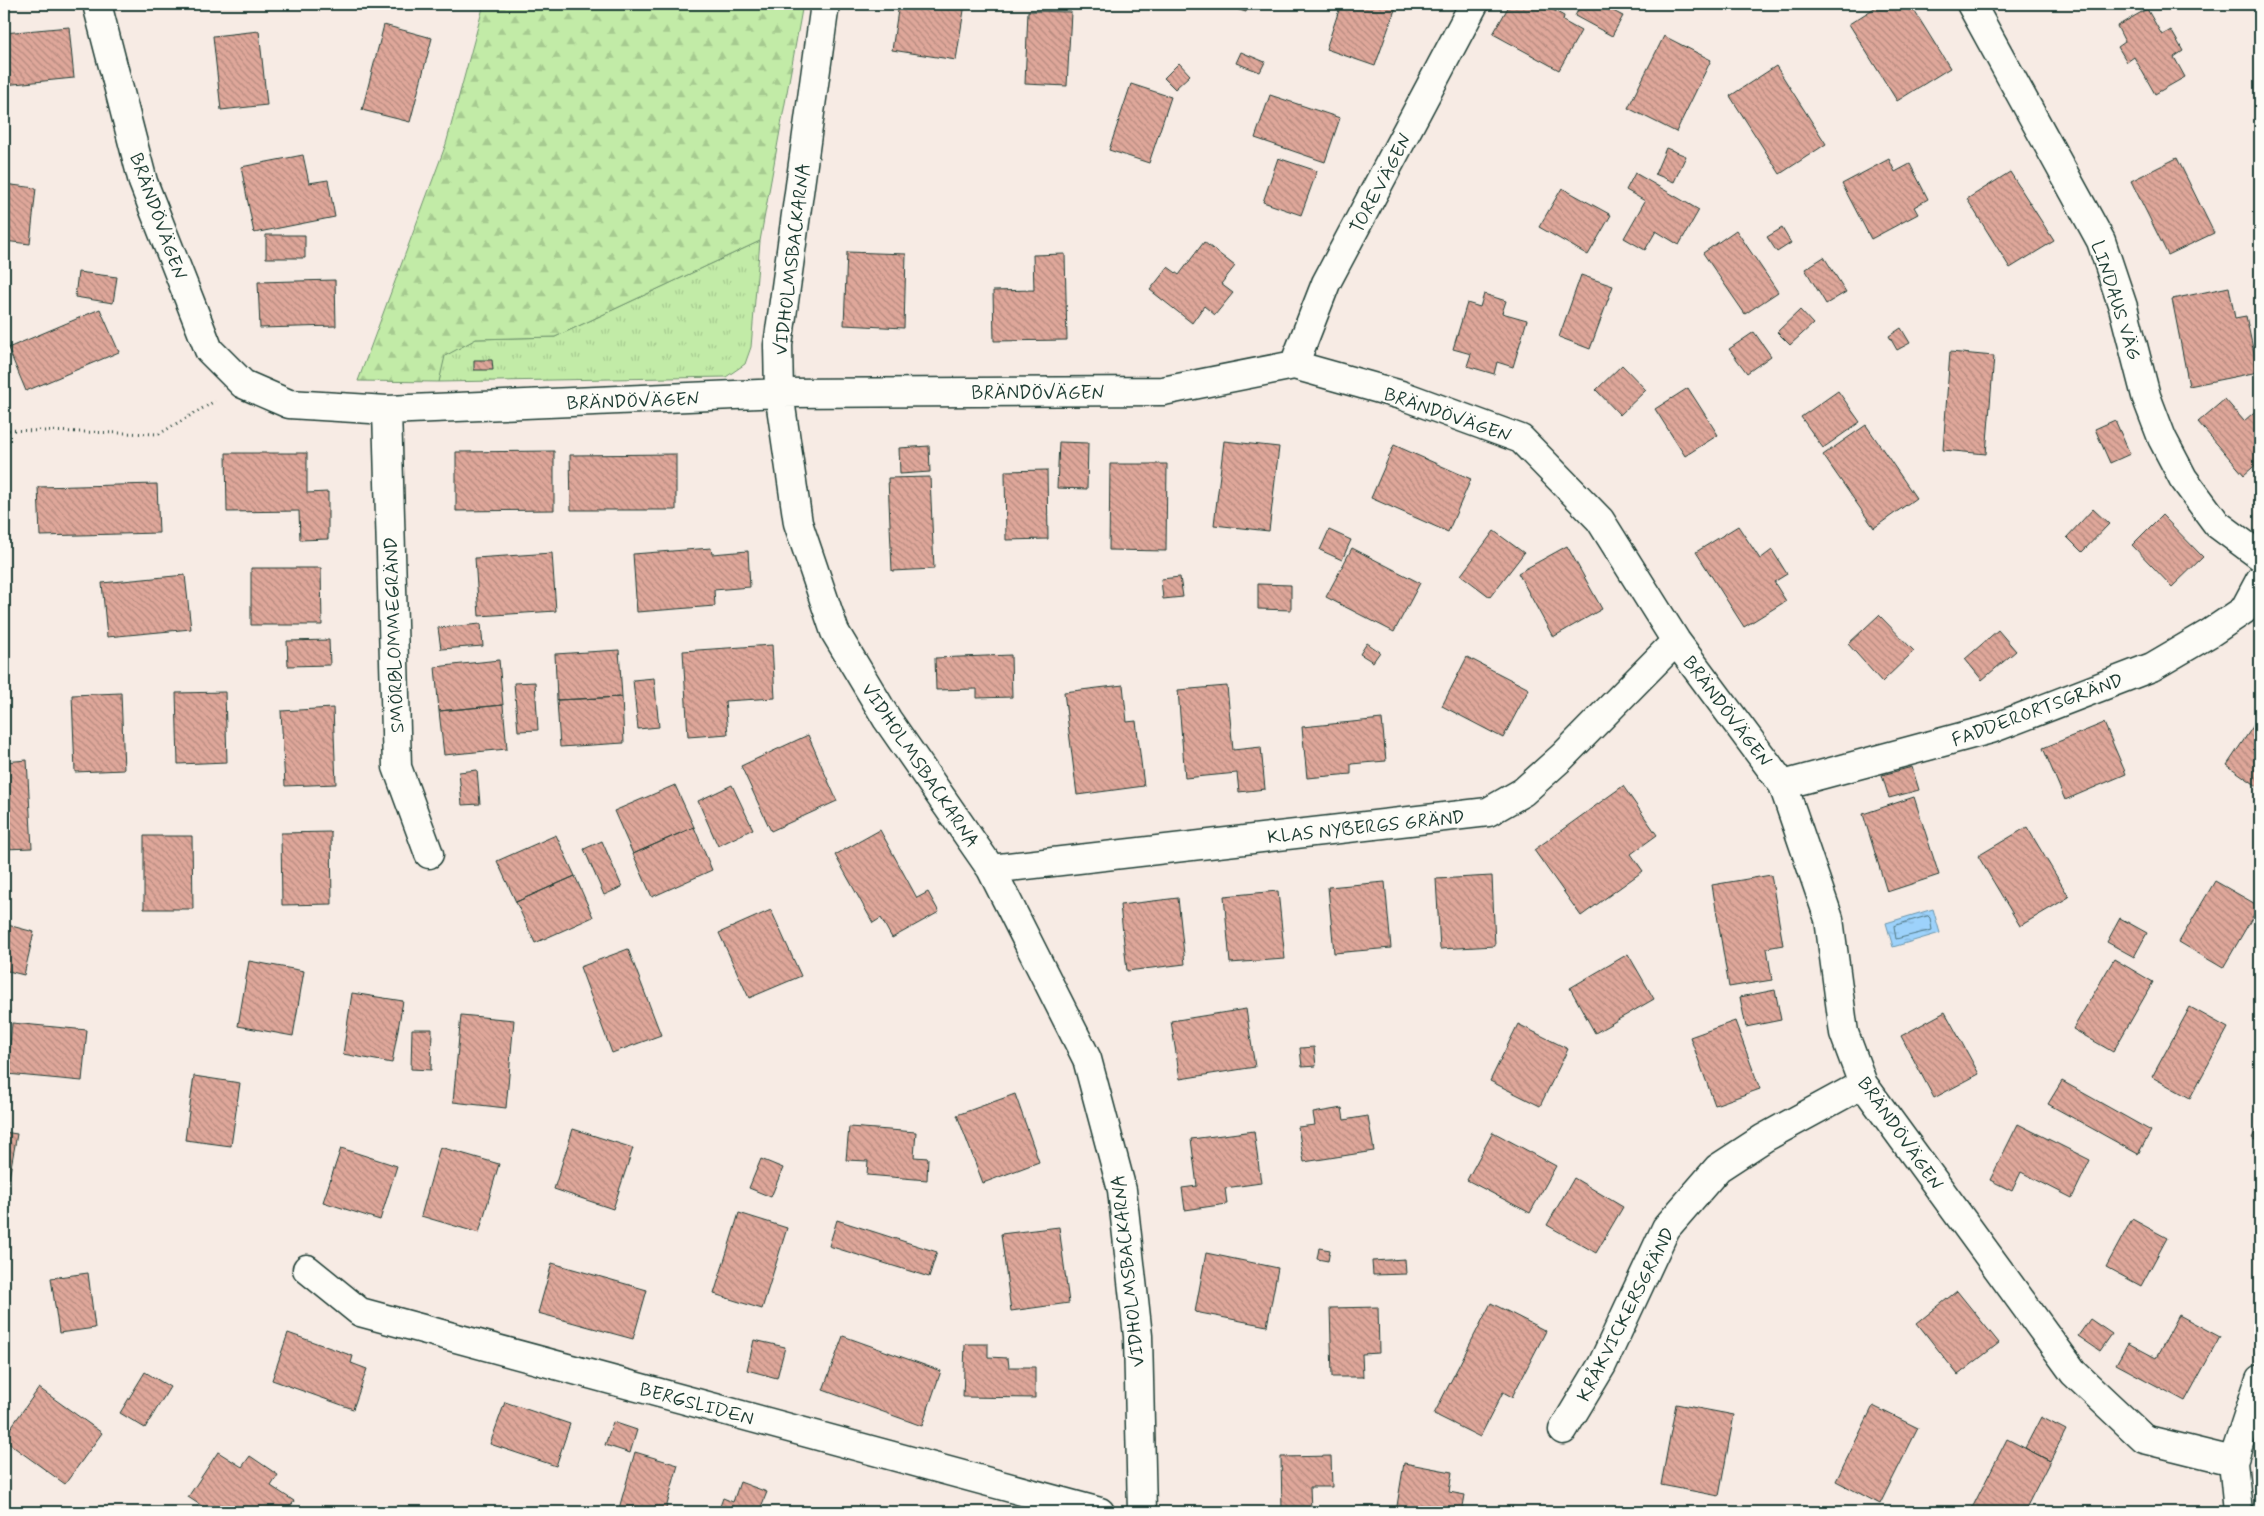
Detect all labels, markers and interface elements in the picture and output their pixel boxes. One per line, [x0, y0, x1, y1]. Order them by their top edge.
street label: TOREVÄGEN [1344, 129, 1418, 238]
street label: BRÄNDÖVÄGEN [123, 150, 192, 283]
street label: VIDHOLMSBACKARNA [768, 162, 817, 357]
street label: LINDAUS VÄG [2085, 238, 2147, 363]
street label: BRÄNDÖVÄGEN [971, 381, 1105, 406]
street label: BRÄNDÖVÄGEN [1380, 382, 1515, 449]
street label: BRÄNDÖVÄGEN [566, 387, 700, 416]
street label: SMÖRBLOMMEGRÄND [379, 536, 410, 733]
street label: BRÄNDÖVÄGEN [1677, 651, 1777, 773]
street label: FADDERORTSGRÄND [1948, 668, 2127, 753]
street label: VIDHOLMSBACKARNA [855, 679, 984, 853]
street label: KLAS NYBERGS GRÄND [1266, 805, 1466, 850]
street label: BRÄNDÖVÄGEN [1851, 1072, 1948, 1196]
street label: VIDHOLMSBACKARNA [1106, 1173, 1151, 1368]
street label: KRÅKVICKERSGRÄND [1571, 1223, 1681, 1406]
street label: BERGSLIDEN [637, 1377, 756, 1432]

